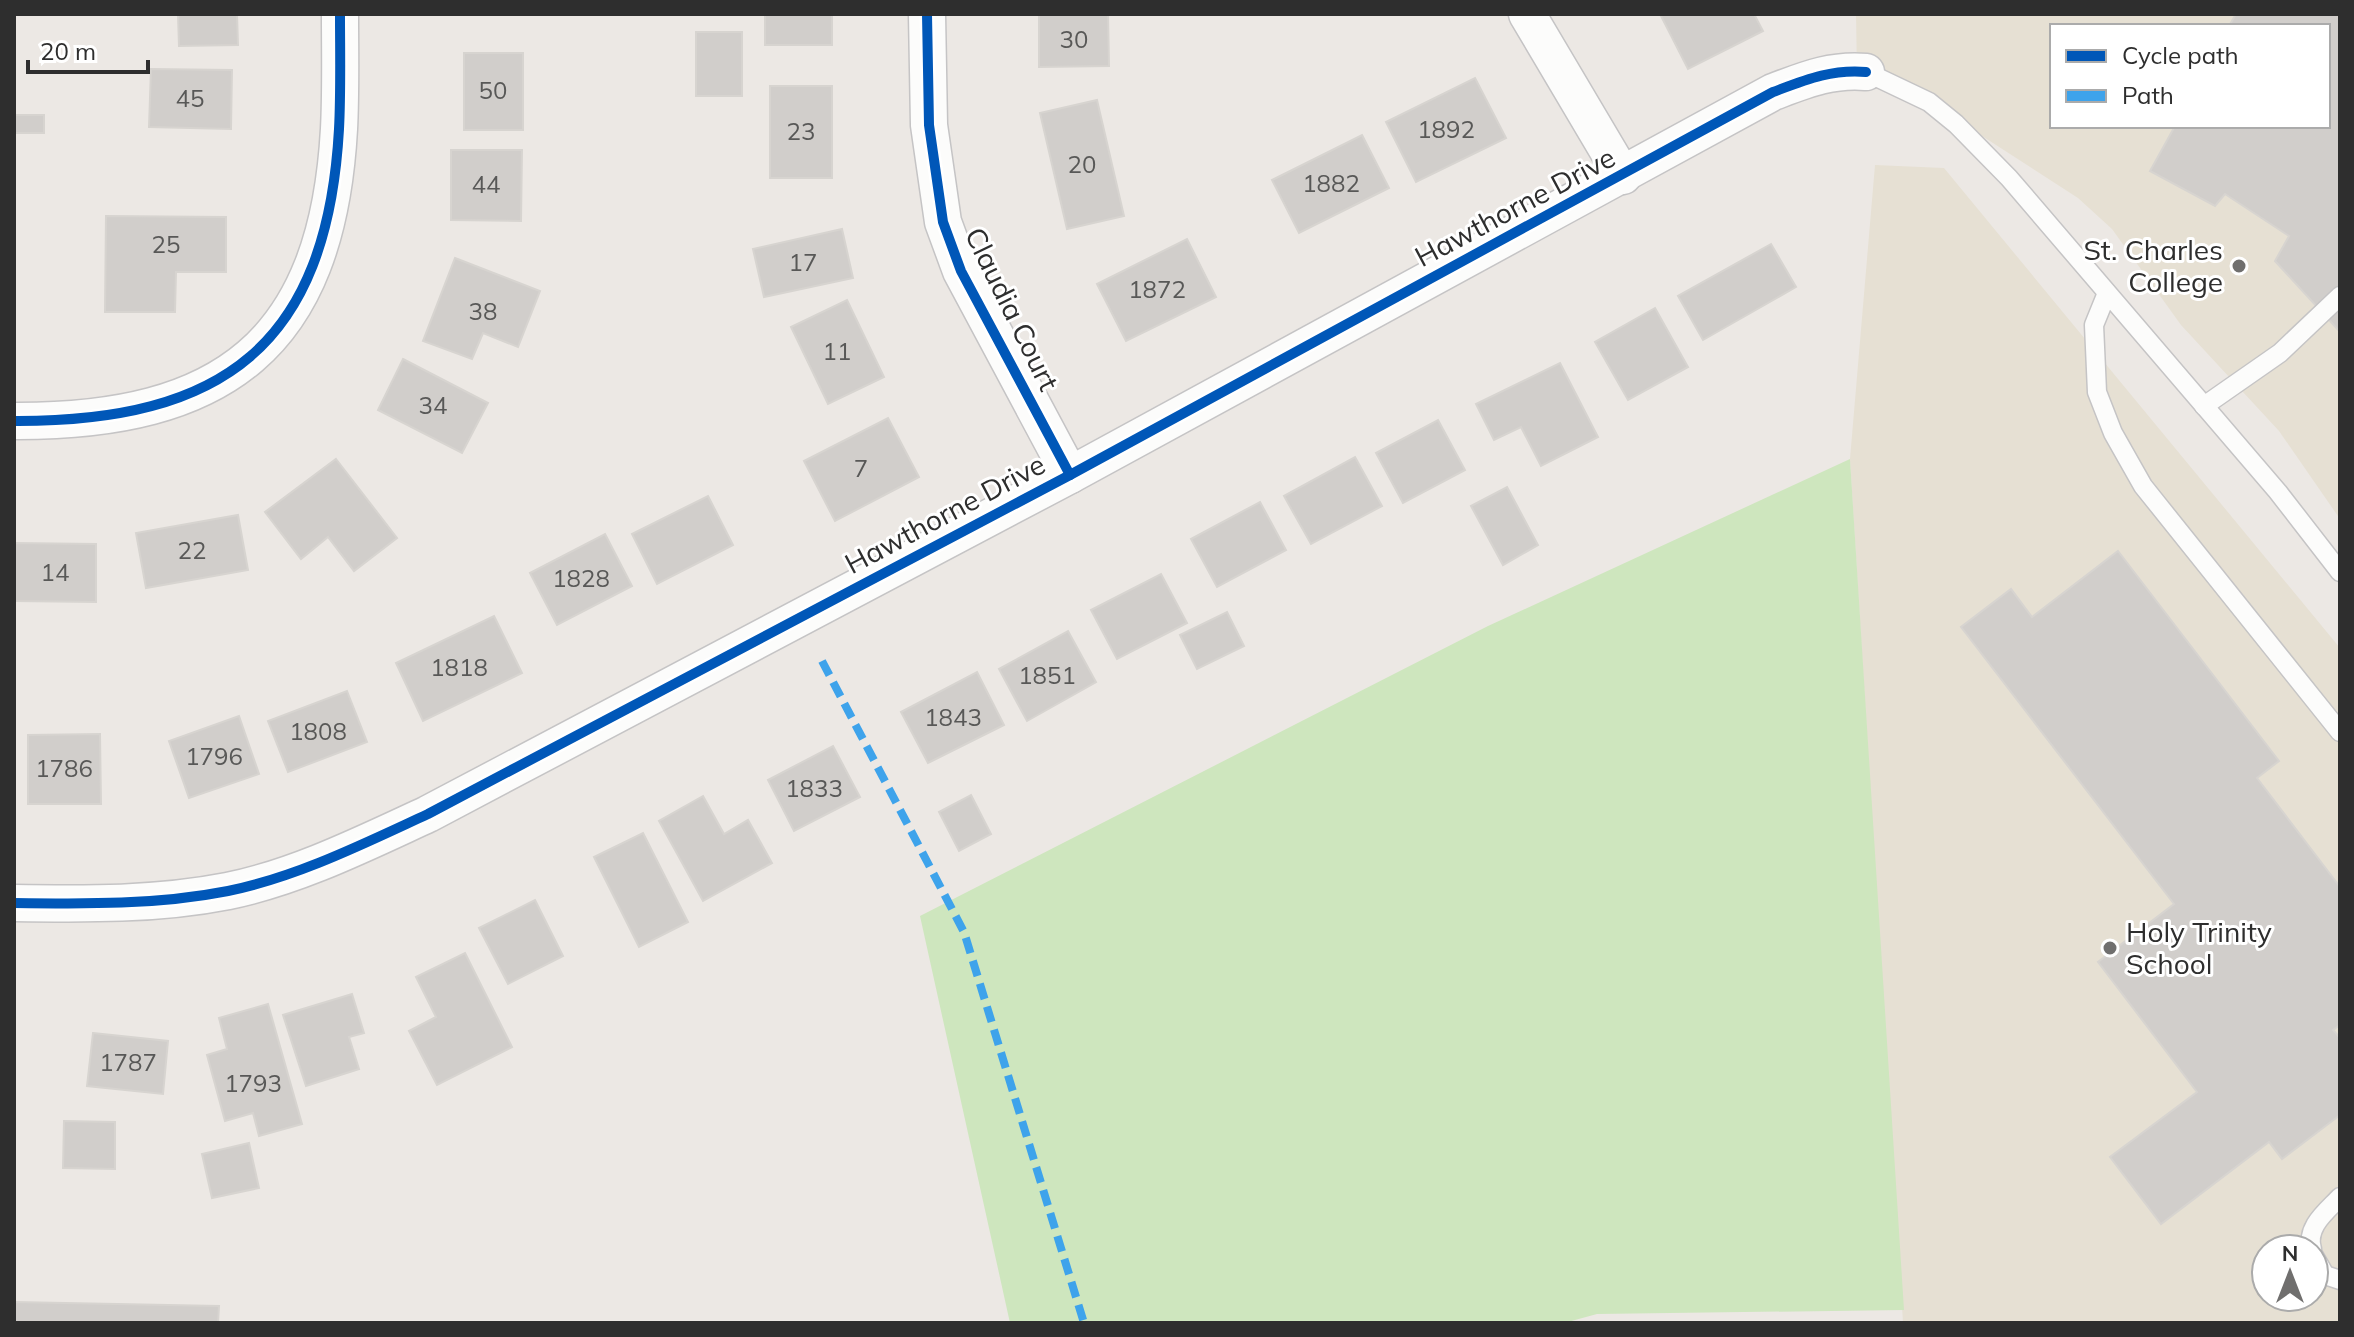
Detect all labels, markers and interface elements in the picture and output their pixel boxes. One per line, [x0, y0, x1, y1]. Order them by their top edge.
scale bar [28, 24, 148, 74]
house number: 30 [1060, 24, 1088, 54]
legend [2050, 24, 2330, 128]
text: 20 m [40, 36, 96, 66]
text: Cycle path [2122, 40, 2239, 70]
house number: 50 [479, 75, 507, 105]
text: Path [2122, 80, 2174, 110]
house number: 45 [176, 83, 204, 113]
house number: 1892 [1417, 114, 1475, 144]
house number: 23 [787, 116, 815, 146]
street label: Hawthorne Drive [1409, 139, 1621, 274]
house number: 20 [1068, 149, 1096, 179]
house number: 1882 [1302, 168, 1360, 198]
house number: 44 [472, 169, 500, 199]
street label: Claudia Court [958, 221, 1067, 396]
house number: 25 [152, 229, 180, 259]
place label: St. Charles College [2083, 232, 2223, 299]
house number: 17 [789, 247, 817, 277]
marker: St. Charles College [2230, 257, 2248, 275]
house number: 1872 [1128, 274, 1186, 304]
house number: 38 [469, 296, 497, 326]
house number: 11 [823, 336, 851, 366]
house number: 34 [419, 390, 447, 420]
street label: Hawthorne Drive [839, 446, 1051, 581]
house number: 7 [854, 453, 868, 483]
house number: 22 [178, 535, 206, 565]
house number: 14 [41, 557, 69, 587]
house number: 1828 [552, 563, 610, 593]
house number: 1818 [430, 652, 488, 682]
house number: 1851 [1018, 660, 1076, 690]
house number: 1843 [924, 702, 982, 732]
house number: 1808 [289, 716, 347, 746]
house number: 1796 [185, 741, 243, 771]
house number: 1786 [35, 753, 93, 783]
house number: 1833 [785, 773, 843, 803]
place label: Holy Trinity School [2126, 914, 2272, 981]
marker: Holy Trinity School [2101, 939, 2119, 957]
house number: 1787 [99, 1047, 157, 1077]
house number: 1793 [224, 1068, 282, 1098]
north arrow [2250, 1233, 2330, 1313]
text: N [2282, 1239, 2298, 1267]

